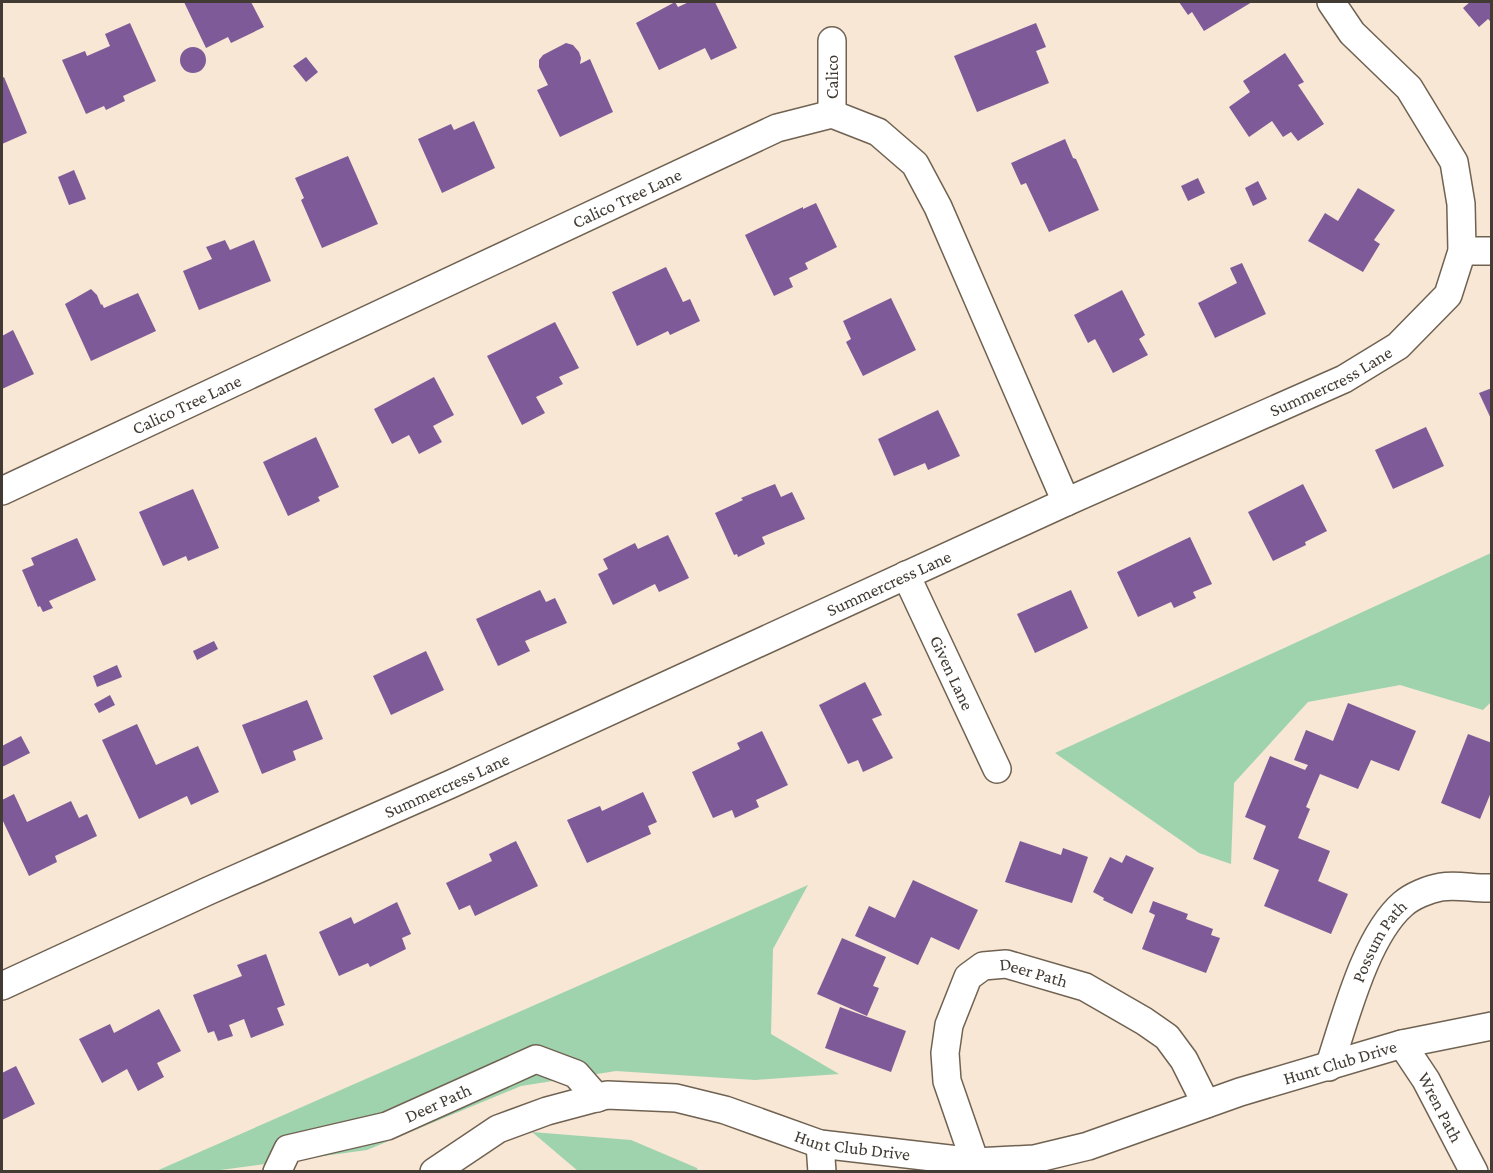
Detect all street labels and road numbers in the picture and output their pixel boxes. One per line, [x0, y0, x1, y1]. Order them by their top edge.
street label: Calico [822, 55, 842, 99]
street label: Calico Tree Lane [569, 164, 685, 232]
street label: Summercress Lane [1267, 342, 1396, 421]
street label: Calico Tree Lane [129, 370, 244, 439]
street label: Summercress Lane [823, 546, 954, 620]
street label: Given Lane [926, 632, 978, 713]
street label: Summercress Lane [381, 749, 513, 822]
street label: Possum Path [1348, 896, 1411, 985]
street label: Deer Path [999, 954, 1070, 992]
street label: Hunt Club Drive [1281, 1036, 1399, 1089]
street label: Wren Path [1414, 1069, 1467, 1146]
street label: Deer Path [402, 1079, 474, 1127]
street label: Hunt Club Drive [792, 1126, 911, 1164]

